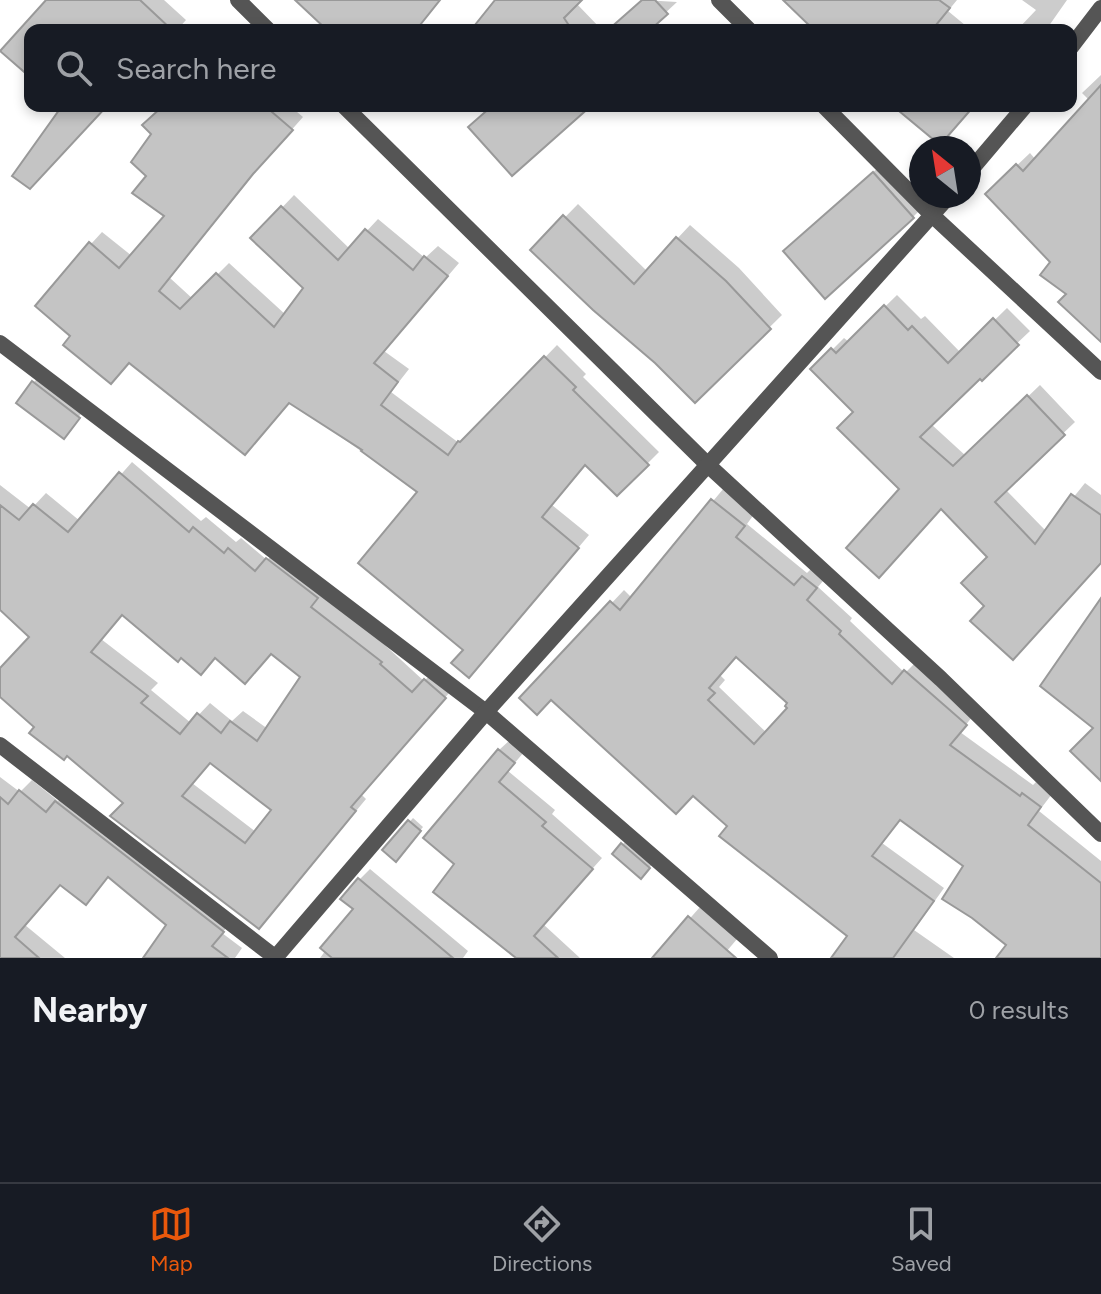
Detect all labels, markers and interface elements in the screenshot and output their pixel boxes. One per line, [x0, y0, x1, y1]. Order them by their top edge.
search box [24, 24, 1077, 112]
icon: search [52, 46, 96, 90]
text: Search here [116, 50, 276, 87]
north arrow [909, 136, 981, 208]
text: Nearby [32, 990, 147, 1031]
text: 0 results [969, 994, 1069, 1026]
tab: Map [149, 1202, 193, 1277]
tab: Directions [492, 1202, 592, 1277]
tab: Saved [891, 1202, 952, 1277]

